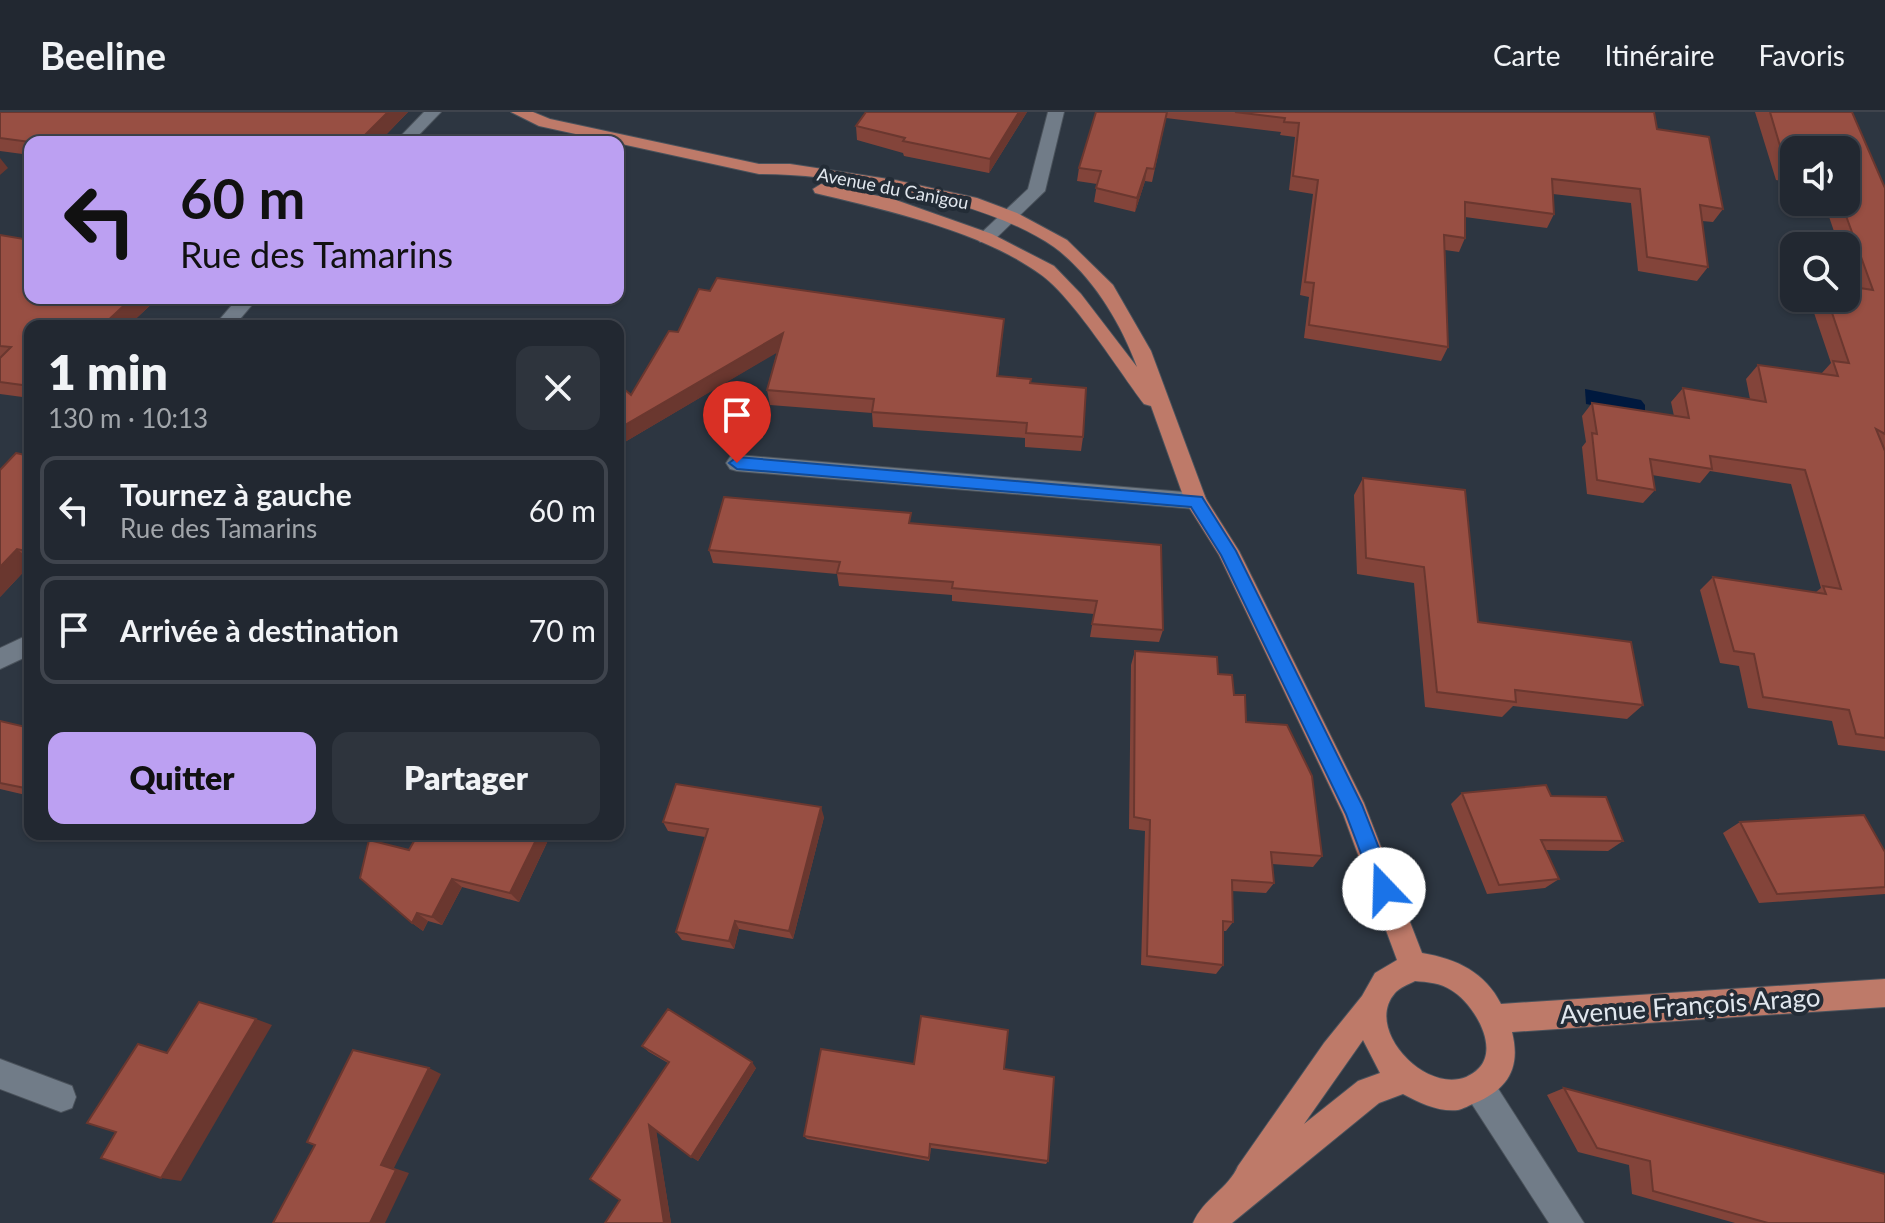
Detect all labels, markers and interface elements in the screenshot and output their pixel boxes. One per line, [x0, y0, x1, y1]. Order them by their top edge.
text: Beeline [40, 32, 166, 78]
text: Carte [1493, 38, 1560, 72]
text: Itinéraire [1604, 38, 1715, 72]
text: Favoris [1759, 38, 1845, 72]
map controls [1780, 136, 1860, 312]
button: sound [1780, 136, 1860, 216]
street label: Avenue du Canigou [815, 163, 971, 213]
text: 60 m [180, 164, 305, 231]
icon: left [48, 168, 152, 272]
text: Rue des Tamarins [180, 232, 453, 276]
button: search [1780, 232, 1860, 312]
text: 1 min [48, 343, 168, 400]
button: close [516, 346, 600, 430]
pin [703, 381, 771, 463]
icon: arrive [715, 393, 759, 437]
text: 130 m · 10:13 [48, 402, 208, 434]
text: Tournez à gauche [120, 476, 352, 512]
icon: left [52, 488, 96, 532]
text: 60 m [529, 492, 596, 528]
text: Rue des Tamarins [120, 512, 317, 544]
icon: arrive [52, 608, 96, 652]
text: Arrivée à destination [120, 612, 399, 648]
text: 70 m [529, 612, 596, 648]
button: Quitter [48, 732, 316, 824]
button: Partager [332, 732, 600, 824]
position arrow [1342, 847, 1426, 931]
street label: Avenue François Arago [1559, 980, 1821, 1030]

